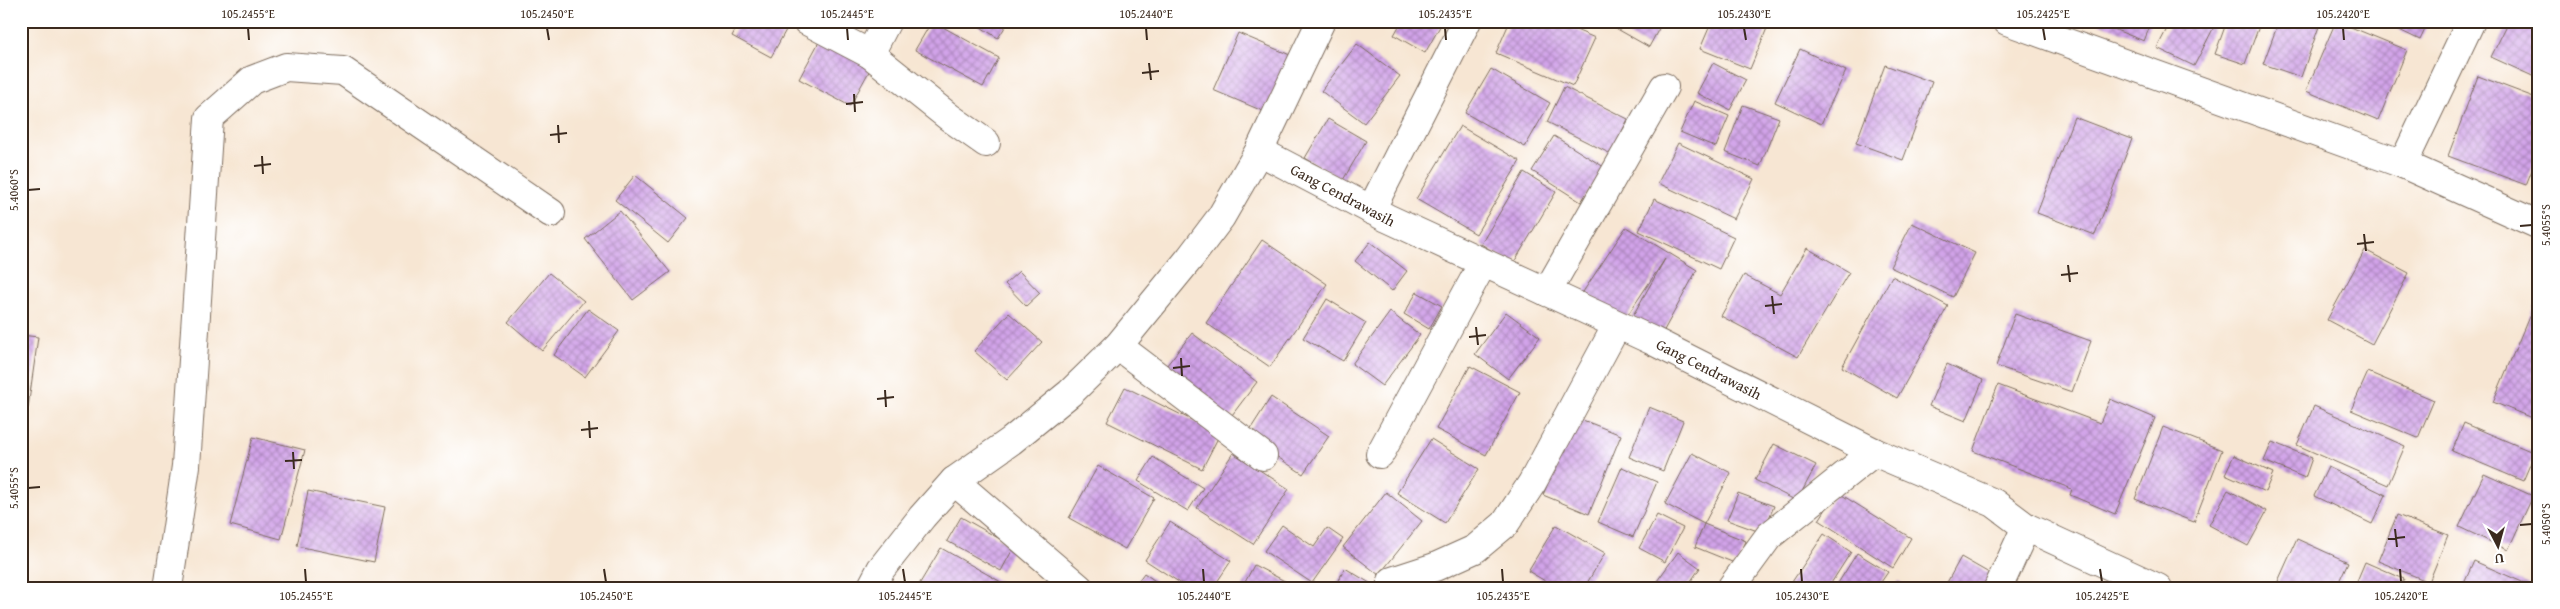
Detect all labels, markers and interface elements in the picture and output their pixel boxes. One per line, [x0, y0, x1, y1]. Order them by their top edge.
text: 105.2455°E [221, 5, 275, 22]
text: 105.2450°E [520, 5, 574, 22]
text: 105.2445°E [820, 5, 874, 22]
text: 105.2440°E [1119, 5, 1173, 22]
text: 105.2435°E [1418, 5, 1472, 22]
text: 105.2430°E [1717, 5, 1771, 22]
text: 105.2425°E [2016, 5, 2070, 22]
text: 105.2420°E [2316, 5, 2370, 22]
street label: Gang Cendrawasih [1287, 159, 1400, 232]
text: 5.4060°S [5, 169, 22, 211]
text: 5.4055°S [2537, 204, 2554, 246]
street label: Gang Cendrawasih [1653, 333, 1766, 405]
text: 5.4055°S [5, 467, 22, 509]
text: 5.4050°S [2537, 503, 2554, 545]
north arrow [2472, 522, 2522, 572]
text: U [2493, 548, 2505, 569]
text: 105.2455°E [279, 587, 333, 604]
text: 105.2450°E [579, 587, 633, 604]
text: 105.2445°E [878, 587, 932, 604]
text: 105.2440°E [1177, 587, 1231, 604]
text: 105.2435°E [1476, 587, 1530, 604]
text: 105.2430°E [1775, 587, 1829, 604]
text: 105.2425°E [2075, 587, 2129, 604]
text: 105.2420°E [2374, 587, 2428, 604]

